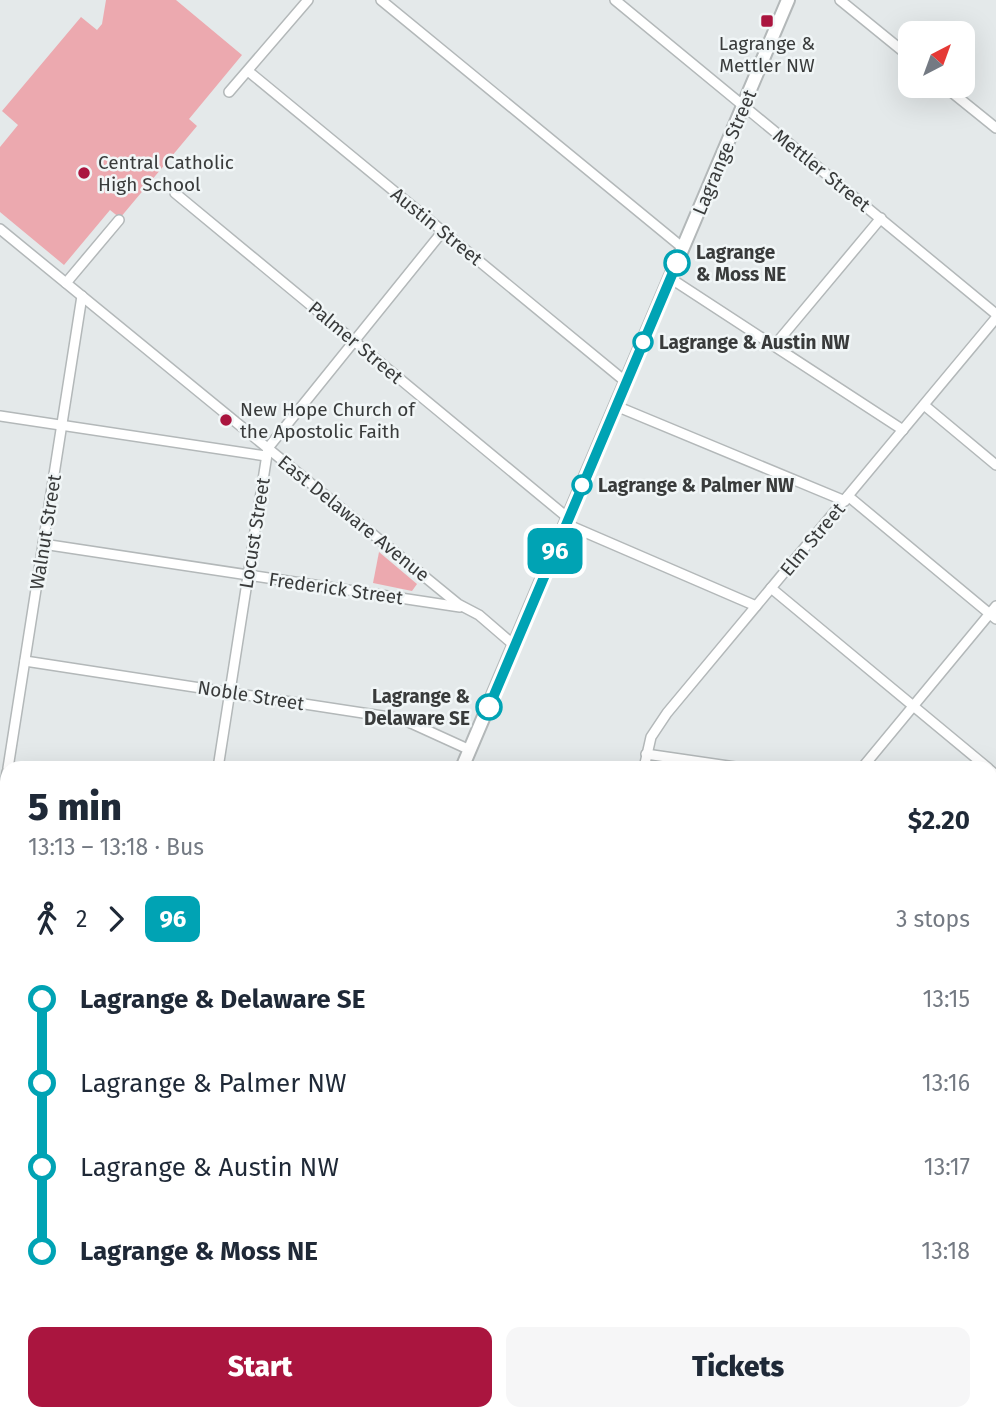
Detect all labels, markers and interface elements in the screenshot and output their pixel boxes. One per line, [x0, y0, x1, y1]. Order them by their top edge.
marker: Lagrange & Mettler NW [759, 13, 775, 29]
north arrow [898, 21, 975, 98]
map controls [898, 21, 975, 98]
place label: Lagrange & Mettler NW [719, 32, 815, 77]
street label: Lagrange Street [688, 86, 761, 218]
street label: Mettler Street [768, 124, 875, 217]
place label: Central Catholic High School [98, 151, 234, 196]
marker: Central Catholic High School [76, 165, 92, 181]
street label: Austin Street [386, 183, 487, 270]
place label: Lagrange & Moss NE [696, 241, 786, 286]
marker: Lagrange & Moss NE [664, 250, 690, 276]
street label: Palmer Street [304, 296, 408, 389]
place label: Lagrange & Austin NW [659, 331, 850, 354]
marker: Lagrange & Austin NW [633, 332, 653, 352]
place label: New Hope Church of the Apostolic Faith [240, 398, 416, 443]
marker: New Hope Church of the Apostolic Faith [218, 412, 234, 428]
street label: East Delaware Avenue [273, 450, 434, 587]
street label: Walnut Street [25, 473, 66, 591]
place label: Lagrange & Palmer NW [598, 474, 794, 497]
marker: Lagrange & Palmer NW [572, 475, 592, 495]
street label: Locust Street [234, 476, 275, 590]
street label: Elm Street [775, 498, 850, 581]
line badge: 96 [524, 528, 586, 574]
text: 96 [542, 537, 568, 565]
street label: Frederick Street [267, 568, 405, 609]
street label: Noble Street [196, 676, 306, 715]
place label: Lagrange & Delaware SE [364, 685, 471, 730]
marker: Lagrange & Delaware SE [476, 694, 502, 720]
text: 5 min [28, 784, 122, 830]
text: $2.20 [908, 805, 970, 836]
text: 13:13 – 13:18 · Bus [28, 833, 204, 861]
icon: walk [28, 900, 66, 938]
icon: forward [97, 900, 135, 938]
text: 2 [76, 905, 87, 933]
text: 96 [159, 905, 186, 933]
text: 3 stops [896, 905, 970, 933]
text: Lagrange & Delaware SE [80, 984, 365, 1015]
text: 13:15 [922, 985, 970, 1013]
text: Lagrange & Palmer NW [80, 1068, 346, 1099]
text: 13:16 [922, 1069, 970, 1097]
text: Lagrange & Austin NW [80, 1152, 339, 1183]
text: 13:17 [924, 1153, 970, 1181]
text: Lagrange & Moss NE [80, 1236, 318, 1267]
text: 13:18 [921, 1237, 970, 1265]
button: Start [28, 1327, 492, 1407]
button: Tickets [506, 1327, 970, 1407]

